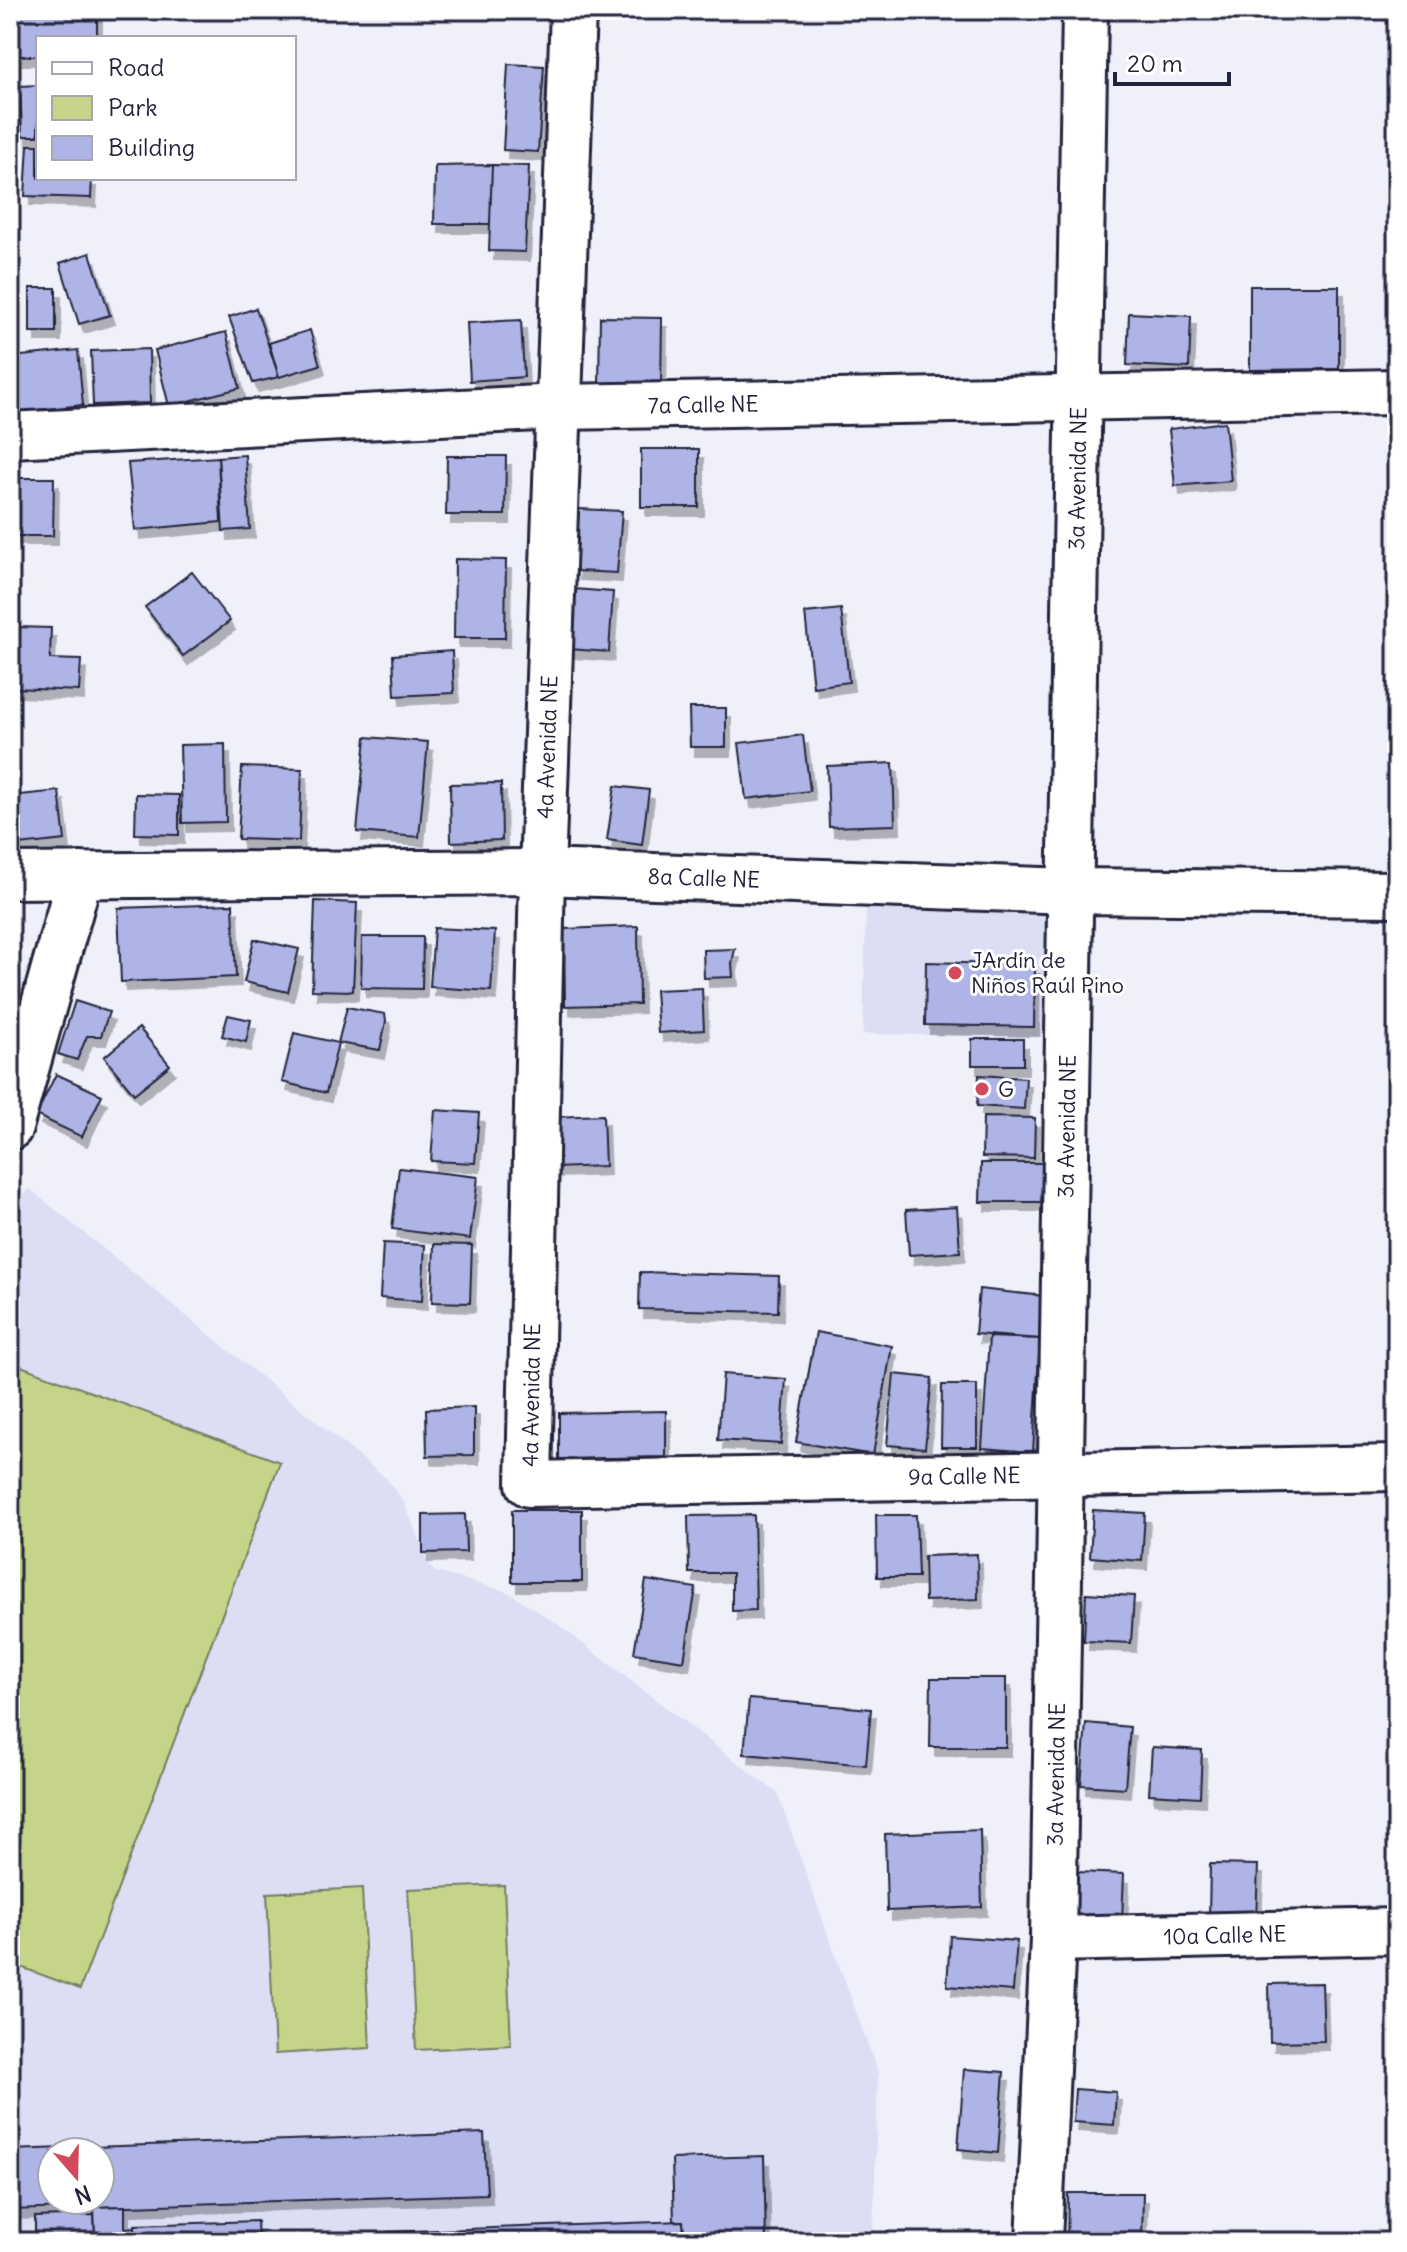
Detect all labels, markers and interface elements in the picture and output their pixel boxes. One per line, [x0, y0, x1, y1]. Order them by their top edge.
legend [36, 36, 296, 180]
scale bar [1115, 36, 1229, 86]
text: 20 m [1127, 48, 1183, 78]
text: Road [108, 52, 164, 82]
text: Park [108, 92, 158, 122]
text: Building [108, 132, 195, 162]
street label: 7a Calle NE [648, 389, 759, 419]
street label: 3a Avenida NE [1062, 407, 1092, 550]
street label: 4a Avenida NE [531, 675, 563, 819]
street label: 8a Calle NE [647, 862, 761, 894]
place label: JArdín de Niños Raúl Pino [971, 946, 1124, 999]
marker: JArdín de Niños Raúl Pino [946, 964, 964, 982]
street label: 3a Avenida NE [1051, 1055, 1082, 1198]
place label: G [998, 1075, 1014, 1103]
marker: G [973, 1080, 991, 1098]
street label: 4a Avenida NE [516, 1323, 546, 1467]
street label: 9a Calle NE [908, 1461, 1021, 1491]
street label: 3a Avenida NE [1041, 1702, 1071, 1846]
street label: 10a Calle NE [1163, 1920, 1287, 1950]
north arrow [36, 2136, 116, 2216]
text: N [71, 2179, 95, 2211]

